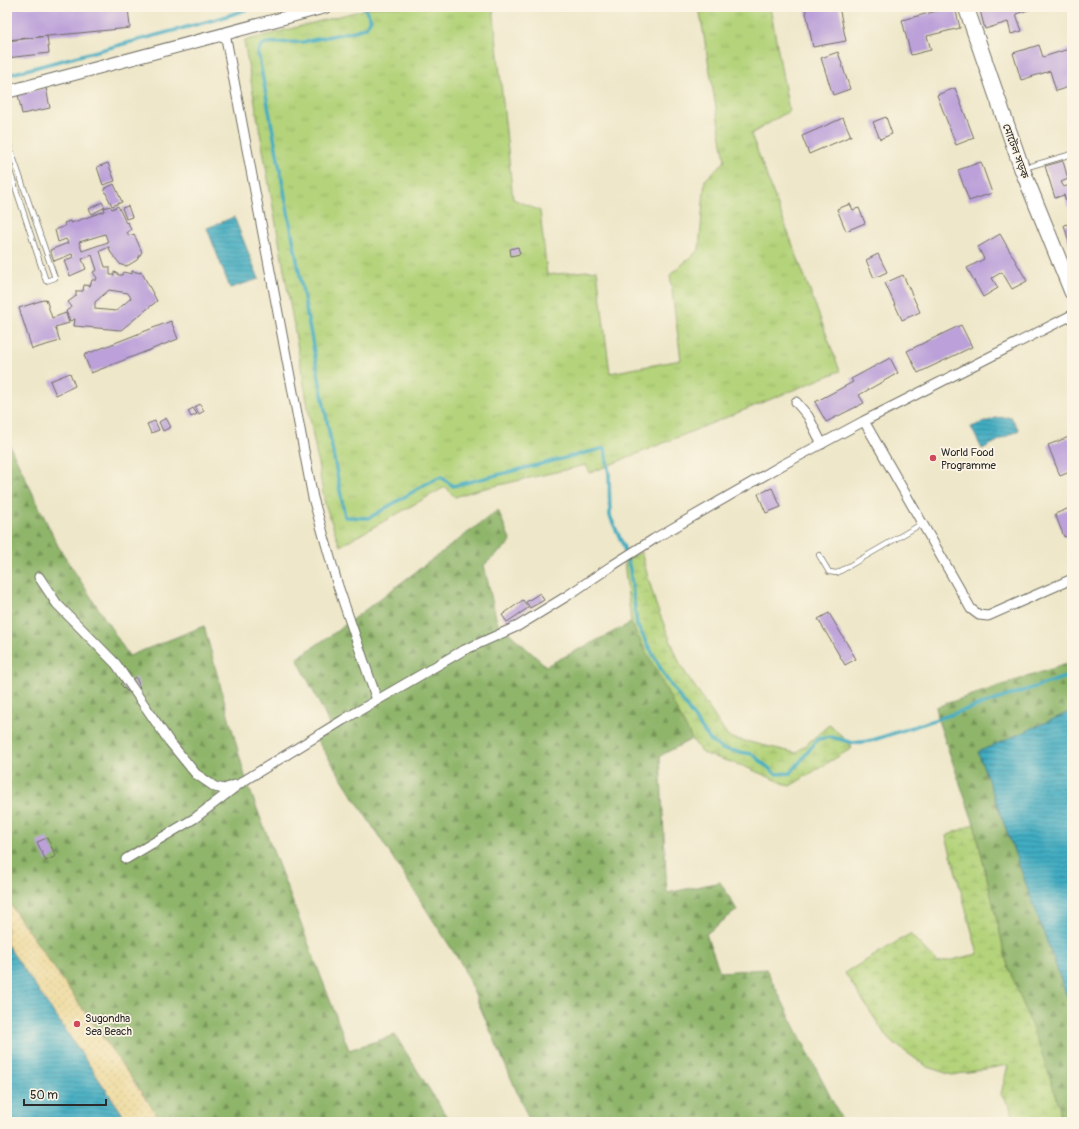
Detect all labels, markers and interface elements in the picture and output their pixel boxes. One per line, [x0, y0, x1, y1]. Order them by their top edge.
street label: মোটেল সড়ক [1000, 122, 1032, 181]
place label: World Food Programme [941, 446, 997, 472]
marker: World Food Programme [928, 453, 938, 463]
place label: Sugondha Sea Beach [85, 1012, 132, 1038]
marker: Sugondha Sea Beach [72, 1019, 82, 1029]
scale bar [24, 1081, 106, 1107]
text: 50 m [30, 1088, 58, 1103]

